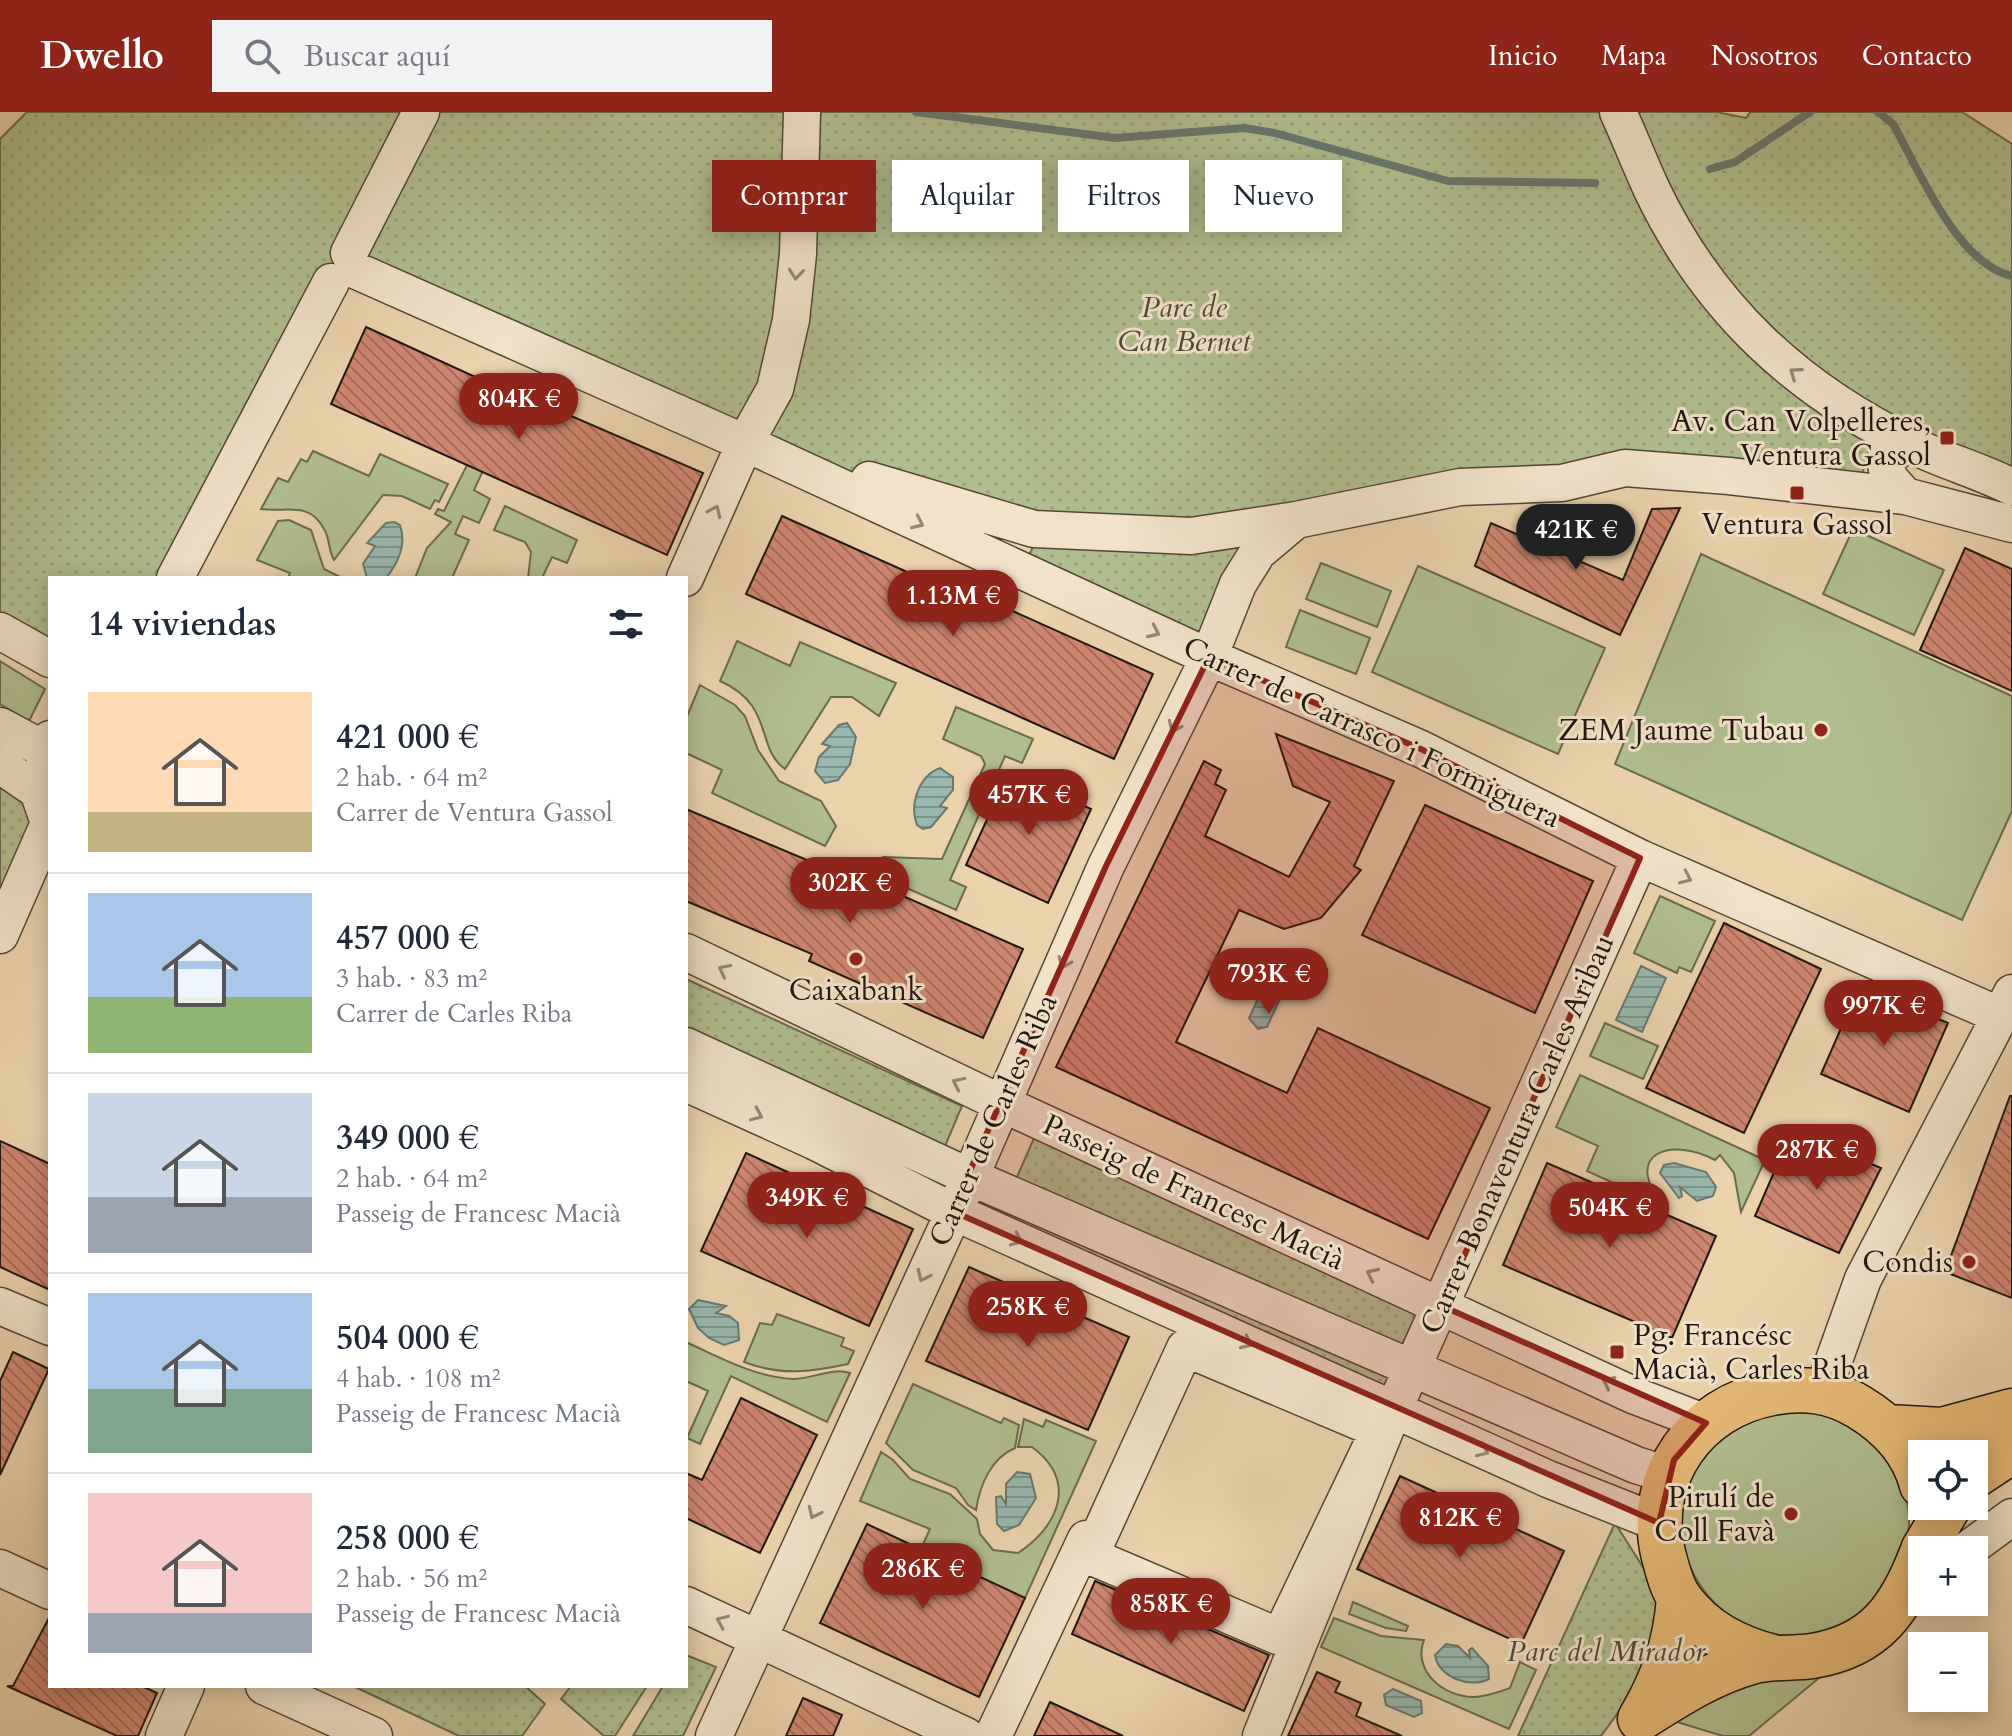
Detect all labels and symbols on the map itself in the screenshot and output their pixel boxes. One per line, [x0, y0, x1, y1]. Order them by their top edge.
one-way arrow [787, 268, 804, 281]
park label: Parc de Can Bernet [1117, 287, 1252, 362]
one-way arrow [1789, 368, 1803, 383]
pin: 804K € [454, 373, 584, 441]
place label: Av. Can Volpelleres, Ventura Gassol [1671, 401, 1931, 476]
marker: Av. Can Volpelleres, Ventura Gassol [1938, 429, 1956, 447]
marker: Ventura Gassol [1788, 484, 1806, 502]
one-way arrow [705, 504, 721, 519]
pin: 421K € [1511, 504, 1641, 572]
place label: Ventura Gassol [1701, 504, 1893, 545]
one-way arrow [909, 513, 924, 529]
pin: 1.13M € [879, 570, 1027, 638]
one-way arrow [1145, 622, 1160, 638]
street label: Carrer de Carrasco i Formiguera [1176, 627, 1567, 838]
place label: ZEM Jaume Tubau [1558, 710, 1805, 751]
one-way arrow [1168, 719, 1184, 734]
marker: ZEM Jaume Tubau [1812, 721, 1830, 739]
pin: 457K € [964, 769, 1094, 837]
pin: 302K € [785, 857, 915, 925]
one-way arrow [1678, 868, 1692, 884]
street label: Carrer Bonaventura Carles Aribau [1411, 928, 1624, 1340]
pin: 793K € [1204, 948, 1334, 1016]
marker: Caixabank [847, 950, 865, 968]
one-way arrow [1058, 955, 1074, 969]
one-way arrow [717, 964, 732, 980]
place label: Caixabank [789, 970, 923, 1011]
pin: 997K € [1819, 980, 1949, 1048]
street label: Carrer de Carles Riba [919, 987, 1068, 1253]
one-way arrow [952, 1077, 966, 1093]
street label: Passeig de Francesc Macià [1036, 1104, 1351, 1281]
one-way arrow [749, 1106, 763, 1122]
pin: 287K € [1752, 1124, 1882, 1192]
pin: 349K € [742, 1172, 872, 1240]
pin: 504K € [1545, 1182, 1675, 1250]
one-way arrow [1008, 1230, 1023, 1246]
place label: Condis [1862, 1242, 1953, 1283]
marker: Condis [1960, 1253, 1978, 1271]
one-way arrow [916, 1268, 932, 1283]
one-way arrow [1366, 1268, 1380, 1284]
pin: 258K € [963, 1281, 1093, 1349]
place label: Pg. Francésc Macià, Carles Riba [1633, 1315, 1869, 1390]
one-way arrow [1238, 1333, 1253, 1349]
marker: Pg. Francésc Macià, Carles Riba [1608, 1343, 1626, 1361]
one-way arrow [1602, 1377, 1617, 1392]
one-way arrow [1475, 1441, 1490, 1457]
place label: Pirulí de Coll Favà [1654, 1477, 1775, 1552]
pin: 812K € [1395, 1492, 1525, 1560]
one-way arrow [808, 1504, 824, 1519]
marker: Pirulí de Coll Favà [1782, 1505, 1800, 1523]
pin: 286K € [858, 1543, 988, 1611]
pin: 858K € [1106, 1578, 1236, 1646]
one-way arrow [715, 1615, 730, 1631]
park label: Parc del Mirador [1507, 1631, 1706, 1672]

